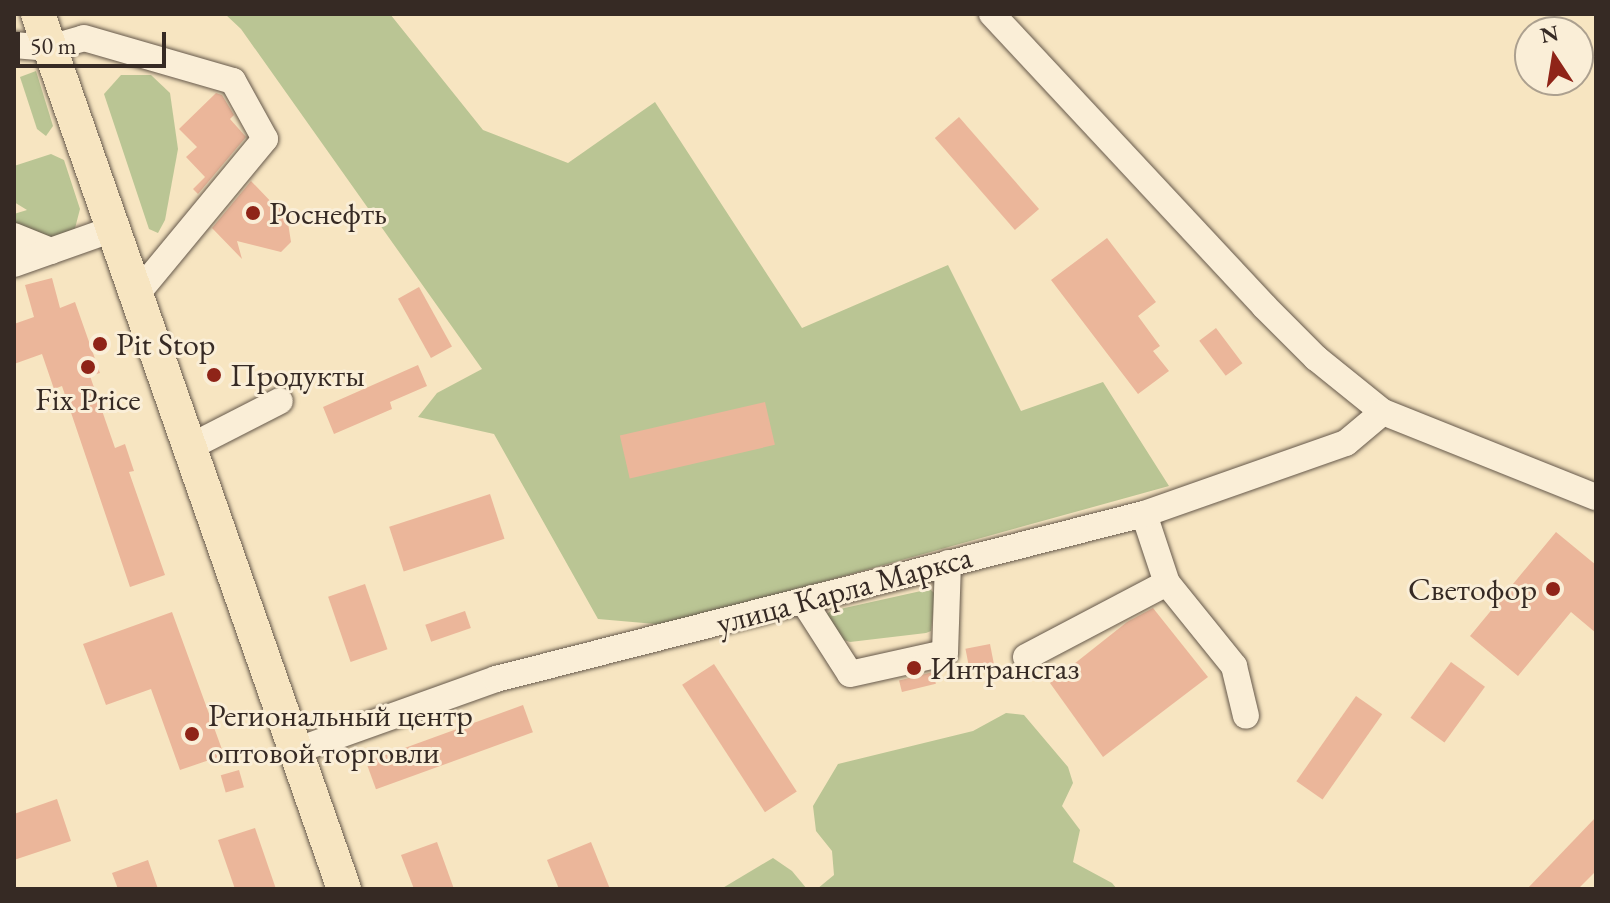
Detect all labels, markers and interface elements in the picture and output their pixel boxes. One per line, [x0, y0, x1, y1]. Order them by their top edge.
scale bar [20, 16, 170, 66]
north arrow [1514, 16, 1594, 96]
text: N [1538, 18, 1561, 50]
text: 50 m [30, 30, 77, 61]
place label: Роснефть [269, 194, 387, 232]
marker: Роснефть [244, 204, 262, 222]
place label: Pit Stop [116, 325, 215, 363]
marker: Pit Stop [91, 335, 109, 353]
place label: Продукты [230, 356, 365, 394]
marker: Fix Price [79, 358, 97, 376]
marker: Продукты [205, 366, 223, 384]
place label: Fix Price [35, 380, 141, 418]
street label: улица Карла Маркса [712, 537, 976, 643]
place label: Светофор [1408, 570, 1537, 608]
marker: Светофор [1544, 580, 1562, 598]
place label: Интрансгаз [930, 649, 1079, 687]
marker: Интрансгаз [905, 659, 923, 677]
place label: Региональный центр оптовой торговли [208, 697, 473, 772]
marker: Региональный центр оптовой торговли [183, 725, 201, 743]

